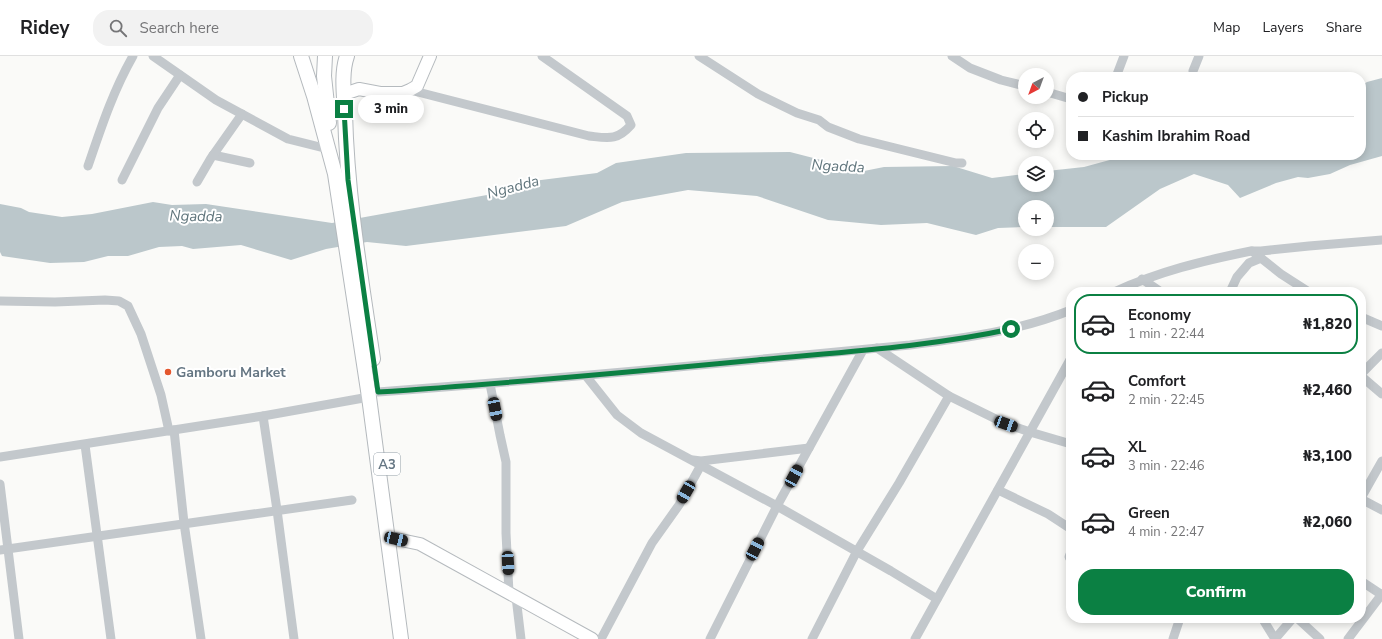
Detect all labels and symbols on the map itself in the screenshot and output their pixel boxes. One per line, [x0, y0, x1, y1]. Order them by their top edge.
north arrow [1018, 68, 1054, 104]
callout: 3 min [358, 95, 424, 123]
route end [335, 100, 353, 118]
water label: Ngadda [811, 155, 865, 177]
water label: Ngadda [485, 170, 541, 204]
water label: Ngadda [169, 206, 223, 226]
route start [1002, 320, 1020, 338]
place label: Gamboru Market [176, 363, 286, 382]
marker: Gamboru Market [163, 367, 173, 377]
car [487, 396, 503, 422]
car [993, 414, 1019, 434]
road number: A3 [374, 453, 400, 475]
car [783, 463, 805, 489]
car [675, 479, 697, 505]
car [383, 530, 409, 548]
car [744, 536, 766, 562]
car [501, 551, 515, 575]

